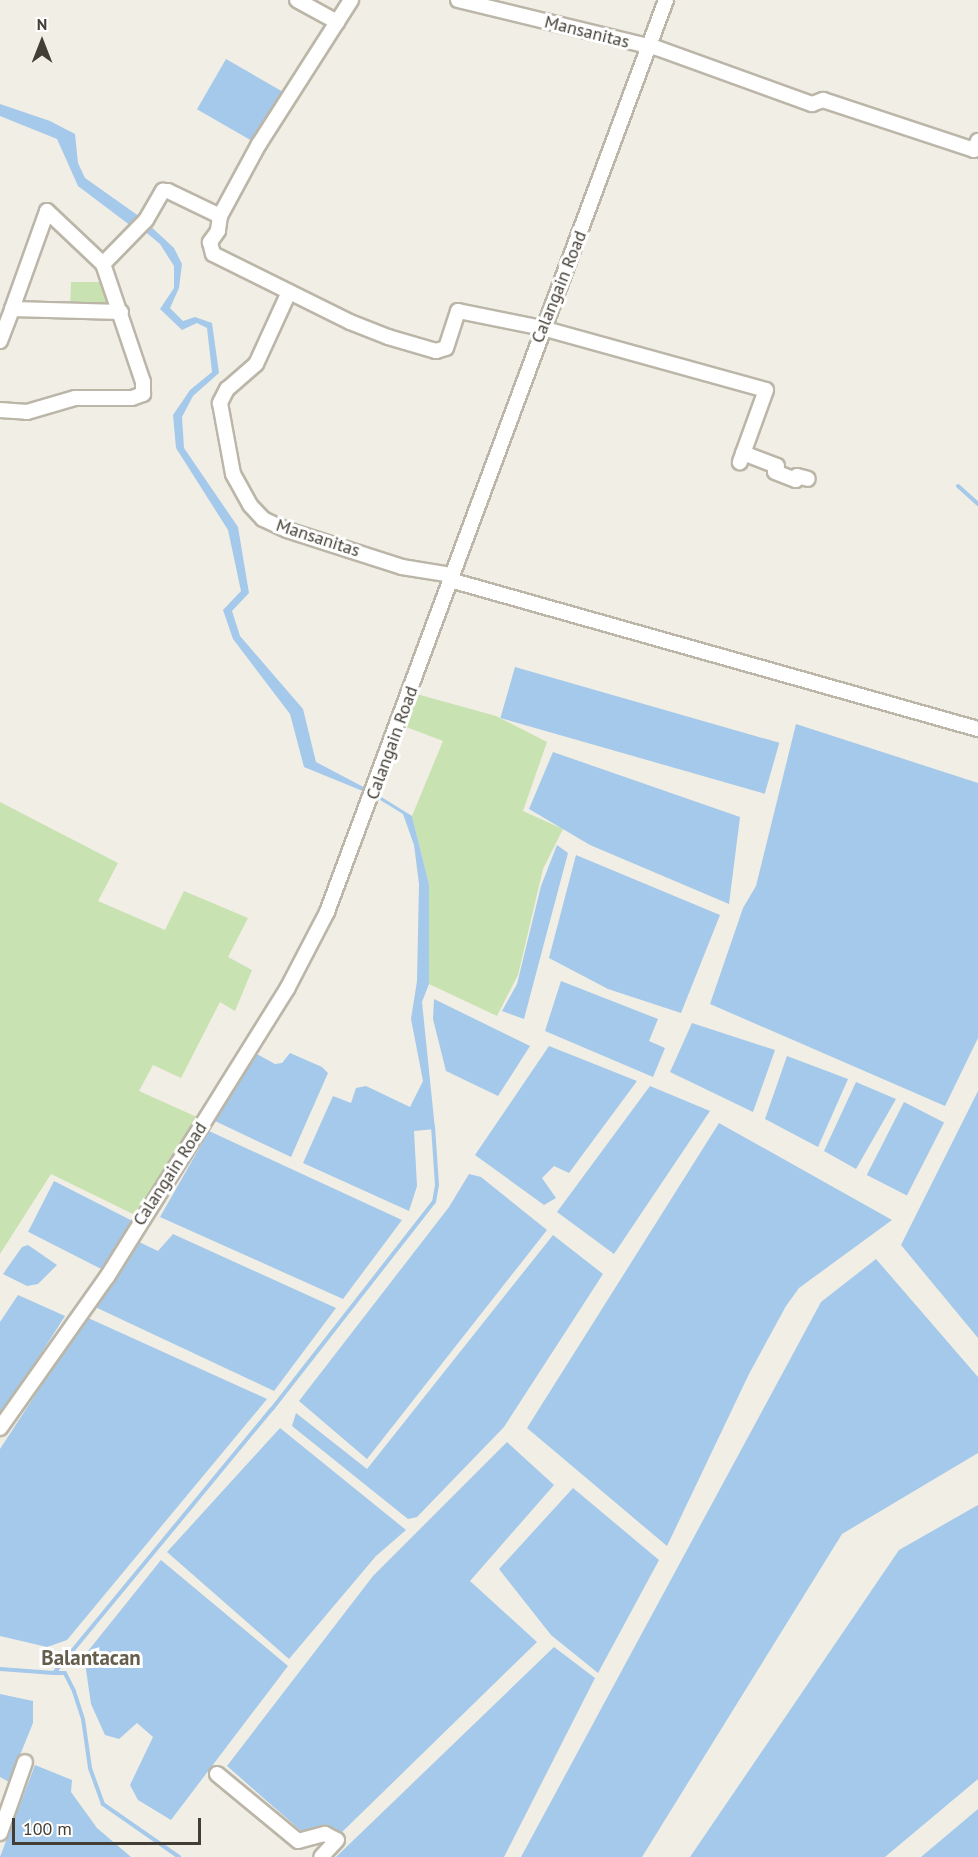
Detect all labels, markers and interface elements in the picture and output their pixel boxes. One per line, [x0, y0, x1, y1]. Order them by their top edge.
street label: Mansanitas [542, 11, 632, 53]
north arrow [12, 12, 72, 72]
text: N [37, 14, 47, 34]
street label: Calangain Road [527, 228, 591, 346]
street label: Mansanitas [273, 514, 363, 562]
street label: Calangain Road [361, 683, 423, 803]
street label: Calangain Road [129, 1118, 211, 1230]
district label: Balantacan [41, 1645, 141, 1671]
scale bar [15, 1806, 204, 1844]
text: 100 m [23, 1817, 72, 1840]

